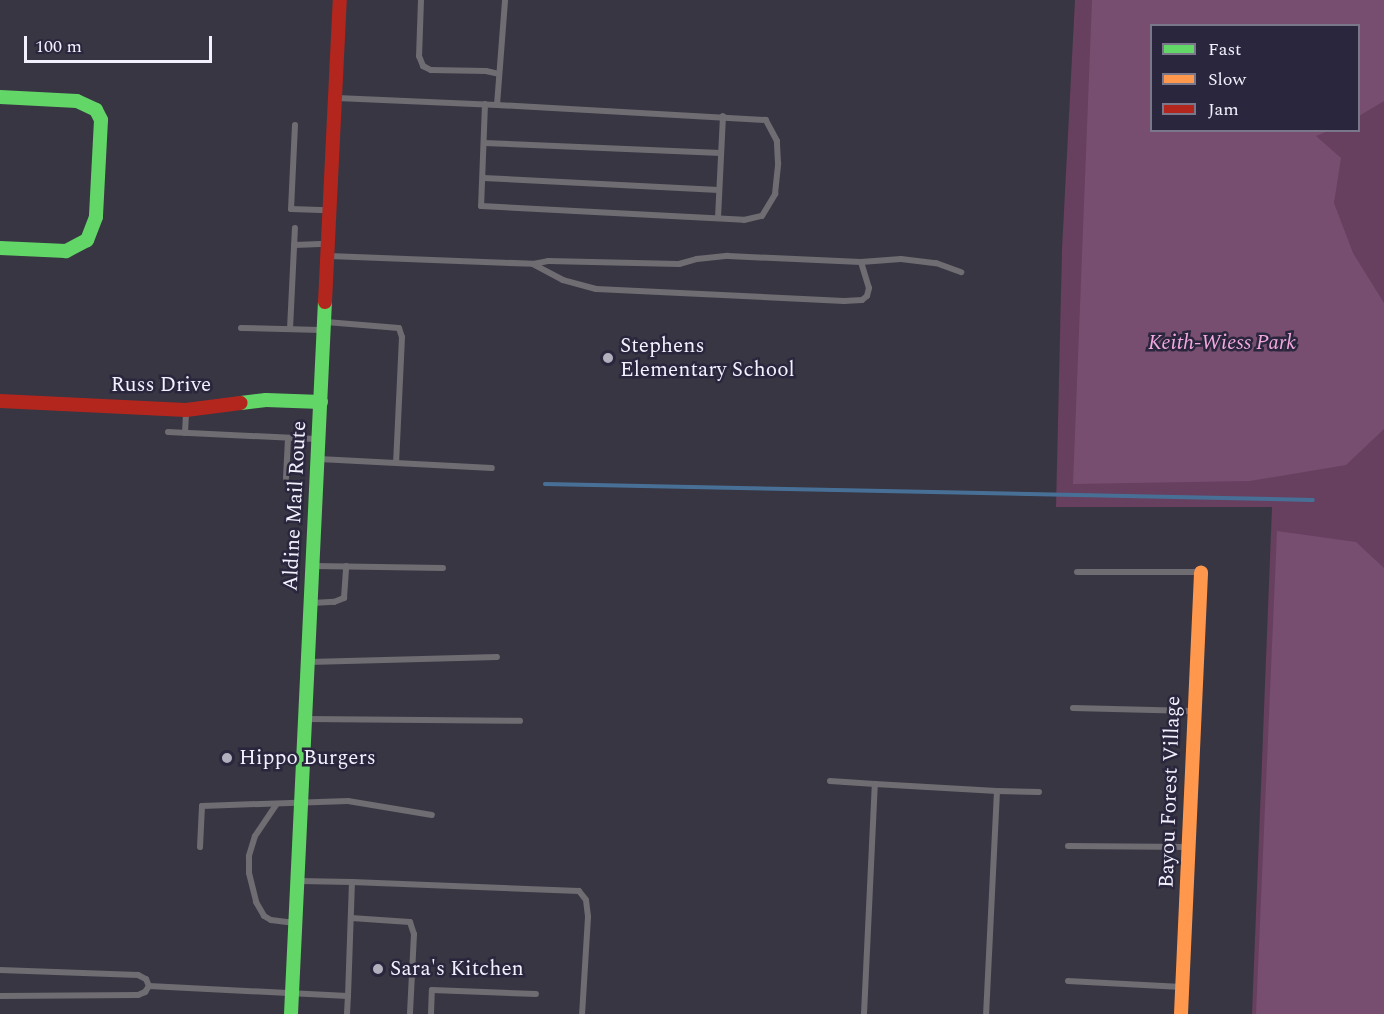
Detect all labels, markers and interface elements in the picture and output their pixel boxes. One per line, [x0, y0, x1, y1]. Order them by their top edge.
scale bar [27, 24, 214, 62]
legend [1150, 24, 1360, 132]
text: 100 m [35, 33, 82, 60]
text: Fast [1208, 36, 1241, 63]
text: Slow [1208, 66, 1246, 93]
text: Jam [1208, 96, 1239, 123]
park label: Keith-Wiess Park [1148, 330, 1296, 356]
place label: Stephens Elementary School [620, 333, 795, 383]
marker: Stephens Elementary School [601, 351, 615, 365]
street label: Russ Drive [111, 372, 211, 398]
street label: Aldine Mail Route [278, 420, 312, 592]
street label: Bayou Forest Village [1154, 696, 1186, 888]
place label: Hippo Burgers [239, 745, 376, 771]
marker: Hippo Burgers [220, 751, 234, 765]
place label: Sara's Kitchen [390, 956, 524, 982]
marker: Sara's Kitchen [371, 962, 385, 976]

